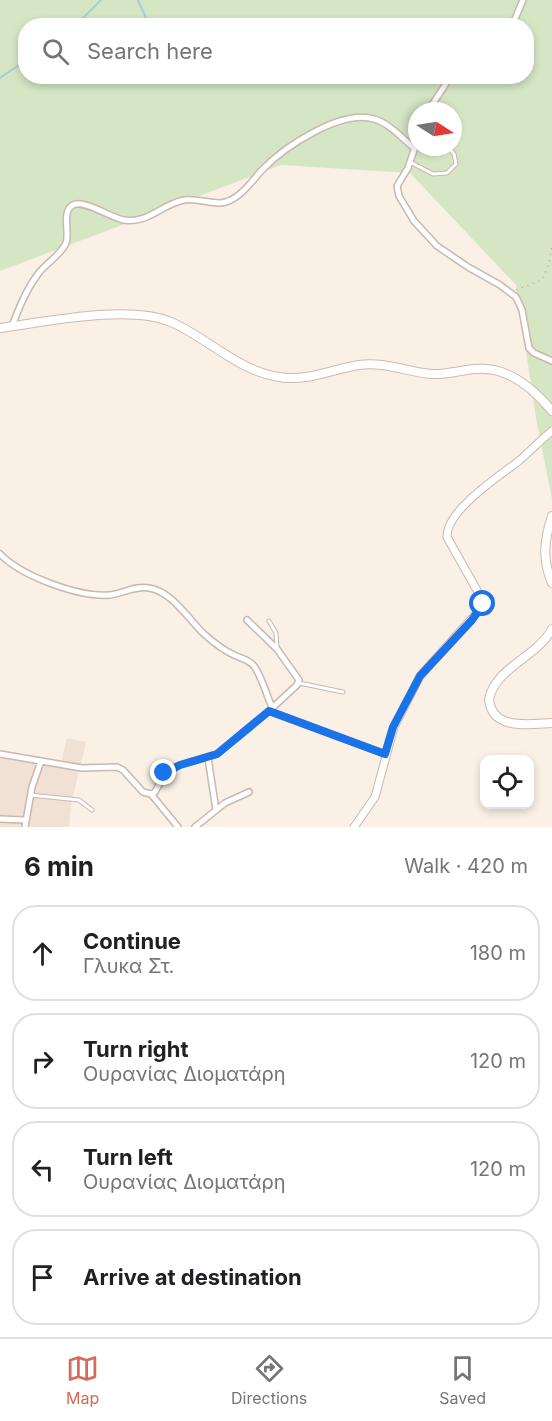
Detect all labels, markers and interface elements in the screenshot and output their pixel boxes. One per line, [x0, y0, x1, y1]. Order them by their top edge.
search box [18, 18, 534, 84]
icon: search [39, 35, 72, 68]
text: Search here [87, 38, 213, 64]
north arrow [408, 102, 462, 156]
route start [469, 590, 495, 616]
map controls [480, 755, 534, 809]
button: locate [480, 755, 534, 809]
route end [150, 759, 176, 785]
text: 6 min [24, 851, 94, 882]
text: Walk · 420 m [404, 854, 528, 878]
text: Continue [83, 928, 181, 954]
icon: ahead [26, 937, 59, 970]
text: 180 m [470, 941, 526, 965]
text: Γλυκα Στ. [83, 954, 174, 978]
text: Turn right [83, 1036, 189, 1062]
icon: right [26, 1045, 59, 1078]
text: 120 m [470, 1049, 526, 1073]
text: Ουρανίας Διοματάρη [83, 1062, 286, 1086]
text: Turn left [83, 1144, 173, 1170]
icon: left [26, 1153, 59, 1186]
text: 120 m [470, 1157, 526, 1181]
text: Ουρανίας Διοματάρη [83, 1170, 286, 1194]
icon: arrive [26, 1261, 59, 1294]
text: Arrive at destination [83, 1264, 302, 1290]
tab: Map [66, 1352, 99, 1408]
tab: Directions [231, 1352, 307, 1408]
tab: Saved [439, 1352, 486, 1408]

